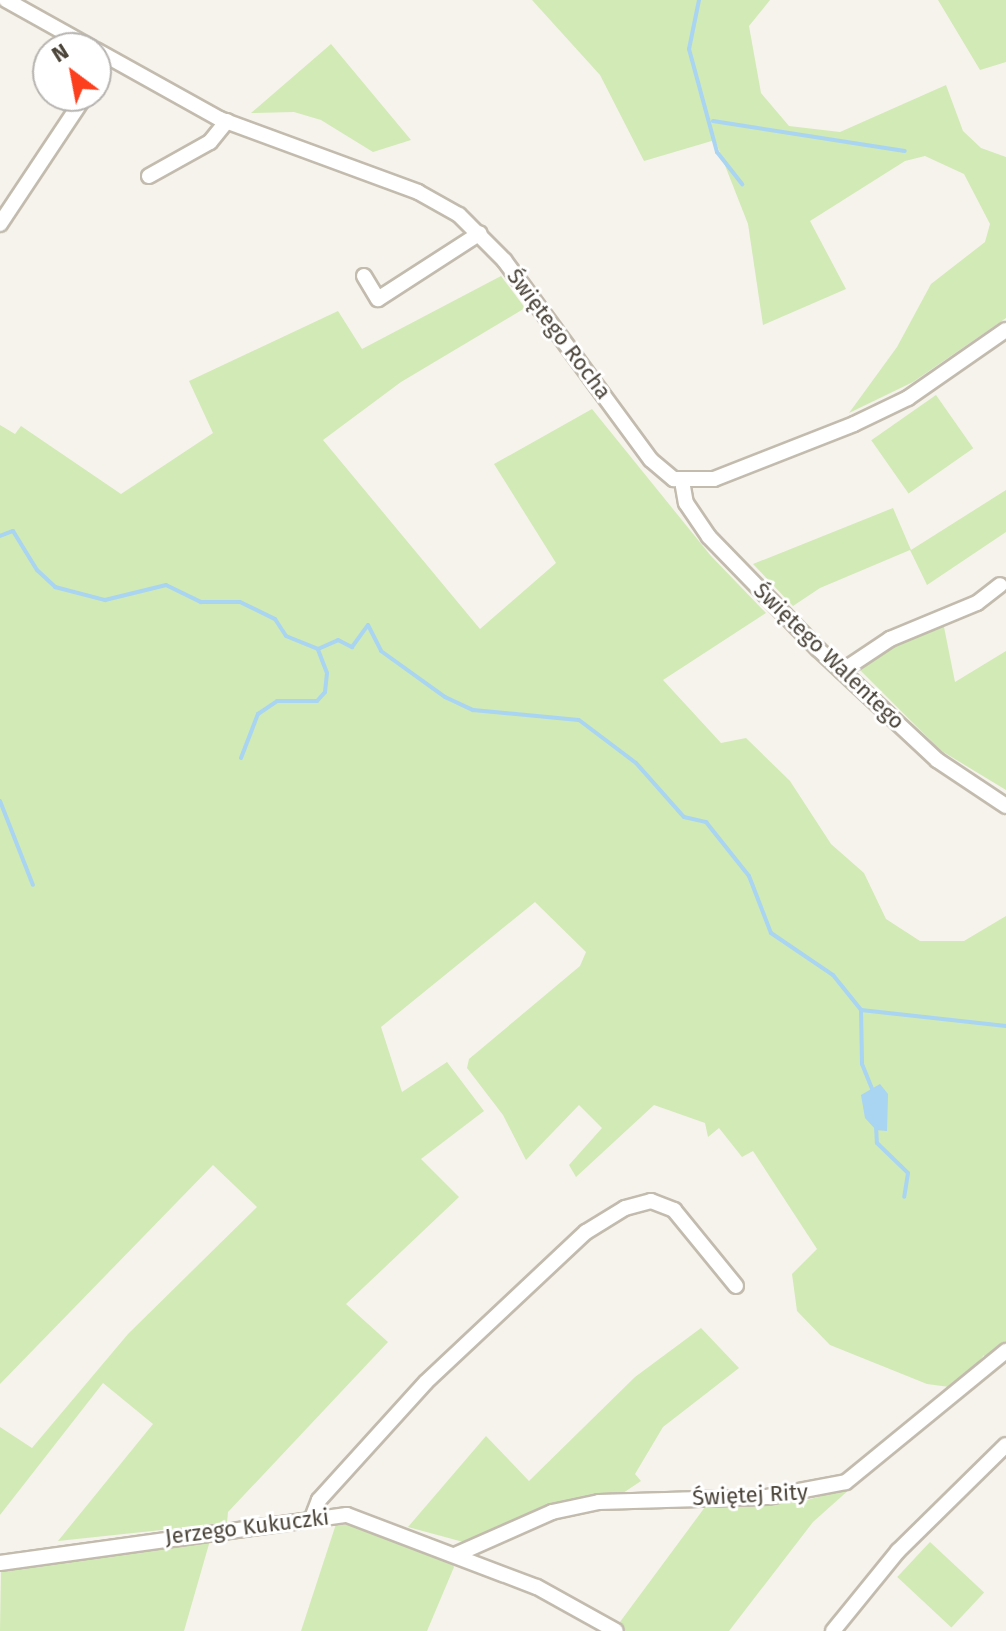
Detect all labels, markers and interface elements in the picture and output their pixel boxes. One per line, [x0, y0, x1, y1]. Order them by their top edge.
north arrow [32, 32, 112, 112]
text: N [47, 38, 73, 68]
street label: Świętego Rocha [501, 264, 617, 404]
street label: Świętego Walentego [748, 577, 910, 735]
street label: Świętej Rity [692, 1479, 808, 1511]
street label: Jerzego Kukuczki [163, 1504, 331, 1550]

